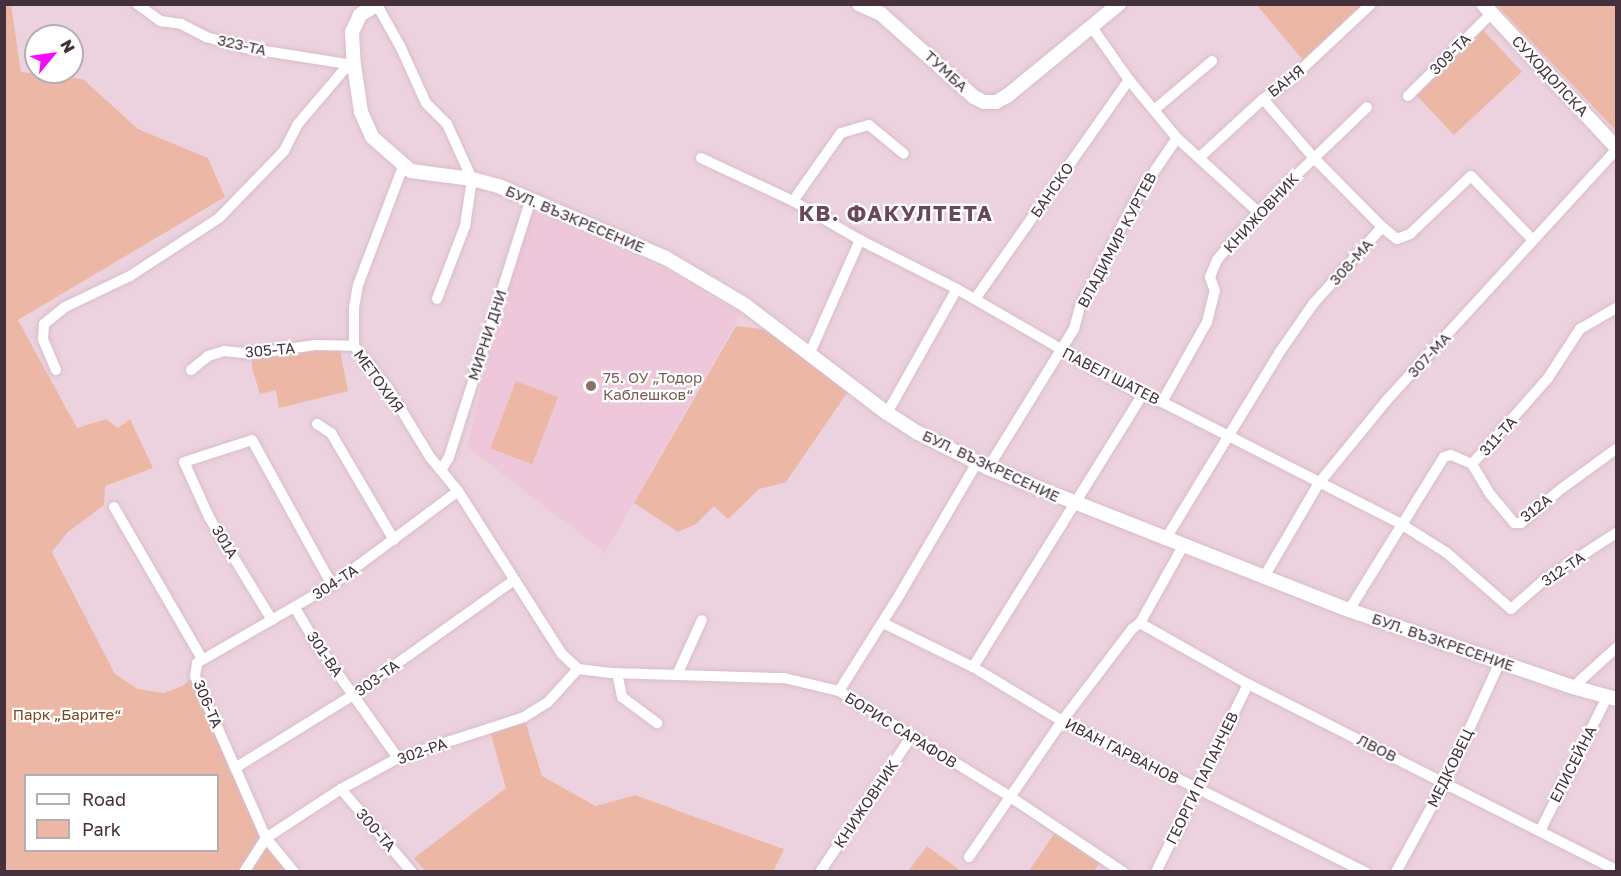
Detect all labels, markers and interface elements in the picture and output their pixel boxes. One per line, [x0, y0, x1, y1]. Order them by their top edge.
north arrow [24, 24, 84, 84]
street label: 309-ТА [1426, 30, 1474, 78]
street label: 323-ТА [216, 31, 268, 59]
street label: СУХОДОЛСКА [1508, 32, 1592, 120]
text: N [56, 36, 80, 56]
street label: ТУМБА [921, 47, 971, 95]
street label: БАНЯ [1264, 61, 1308, 101]
street label: БАНСКО [1027, 159, 1077, 221]
street label: ВЛАДИМИР КУРТЕВ [1074, 169, 1160, 311]
street label: КНИЖОВНИК [1220, 170, 1302, 256]
street label: БУЛ. ВЪЗКРЕСЕНИЕ [503, 182, 647, 256]
district label: КВ. ФАКУЛТЕТА [799, 200, 993, 226]
street label: 308-МА [1326, 235, 1376, 289]
street label: МИРНИ ДНИ [464, 287, 510, 383]
street label: 307-МА [1404, 329, 1454, 381]
street label: 305-ТА [244, 339, 296, 361]
street label: ПАВЕЛ ШАТЕВ [1059, 344, 1163, 408]
street label: МЕТОХИЯ [350, 346, 408, 416]
place label: 75. ОУ „Тодор Каблешков“ [603, 368, 702, 403]
marker: 75. ОУ „Тодор Каблешков“ [584, 379, 598, 393]
street label: 311-ТА [1476, 413, 1520, 459]
street label: БУЛ. ВЪЗКРЕСЕНИЕ [920, 426, 1062, 506]
street label: 312А [1517, 490, 1555, 526]
street label: 301А [208, 522, 242, 562]
street label: 312-ТА [1538, 548, 1588, 590]
street label: 304-ТА [309, 561, 361, 603]
street label: БУЛ. ВЪЗКРЕСЕНИЕ [1370, 609, 1516, 675]
street label: 301-ВА [303, 628, 347, 680]
street label: 303-ТА [351, 656, 403, 700]
street label: 306-ТА [190, 677, 226, 731]
street label: БОРИС САРАФОВ [842, 688, 960, 772]
park label: Парк „Барите“ [13, 706, 121, 724]
street label: ГЕОРГИ ПАПАНЧЕВ [1162, 709, 1242, 847]
street label: ИВАН ГАРВАНОВ [1062, 714, 1182, 788]
street label: ЕЛИСЕЙНА [1546, 723, 1600, 805]
street label: МЕДКОВЕЦ [1423, 726, 1477, 810]
street label: ЛВОВ [1354, 730, 1400, 766]
street label: 302-РА [395, 734, 449, 768]
street label: КНИЖОВНИК [830, 757, 902, 851]
legend [24, 774, 219, 852]
text: Road [82, 788, 126, 810]
street label: 300-ТА [353, 805, 399, 855]
text: Park [82, 818, 121, 840]

